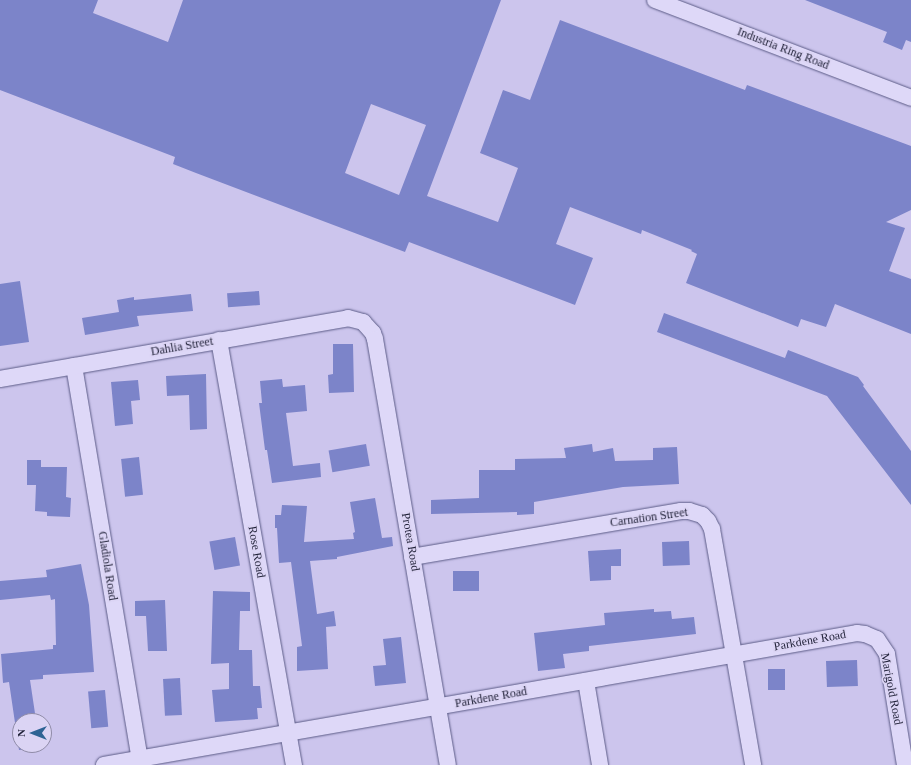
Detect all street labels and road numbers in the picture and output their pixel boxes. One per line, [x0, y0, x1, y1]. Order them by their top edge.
street label: Industria Ring Road [735, 25, 831, 73]
street label: Dahlia Street [150, 334, 214, 360]
street label: Carnation Street [609, 505, 689, 531]
street label: Protea Road [398, 512, 422, 572]
street label: Rose Road [244, 525, 268, 579]
street label: Gladiola Road [94, 530, 120, 602]
street label: Parkdene Road [773, 628, 847, 654]
street label: Marigold Road [877, 652, 905, 726]
street label: Parkdene Road [454, 685, 528, 711]

